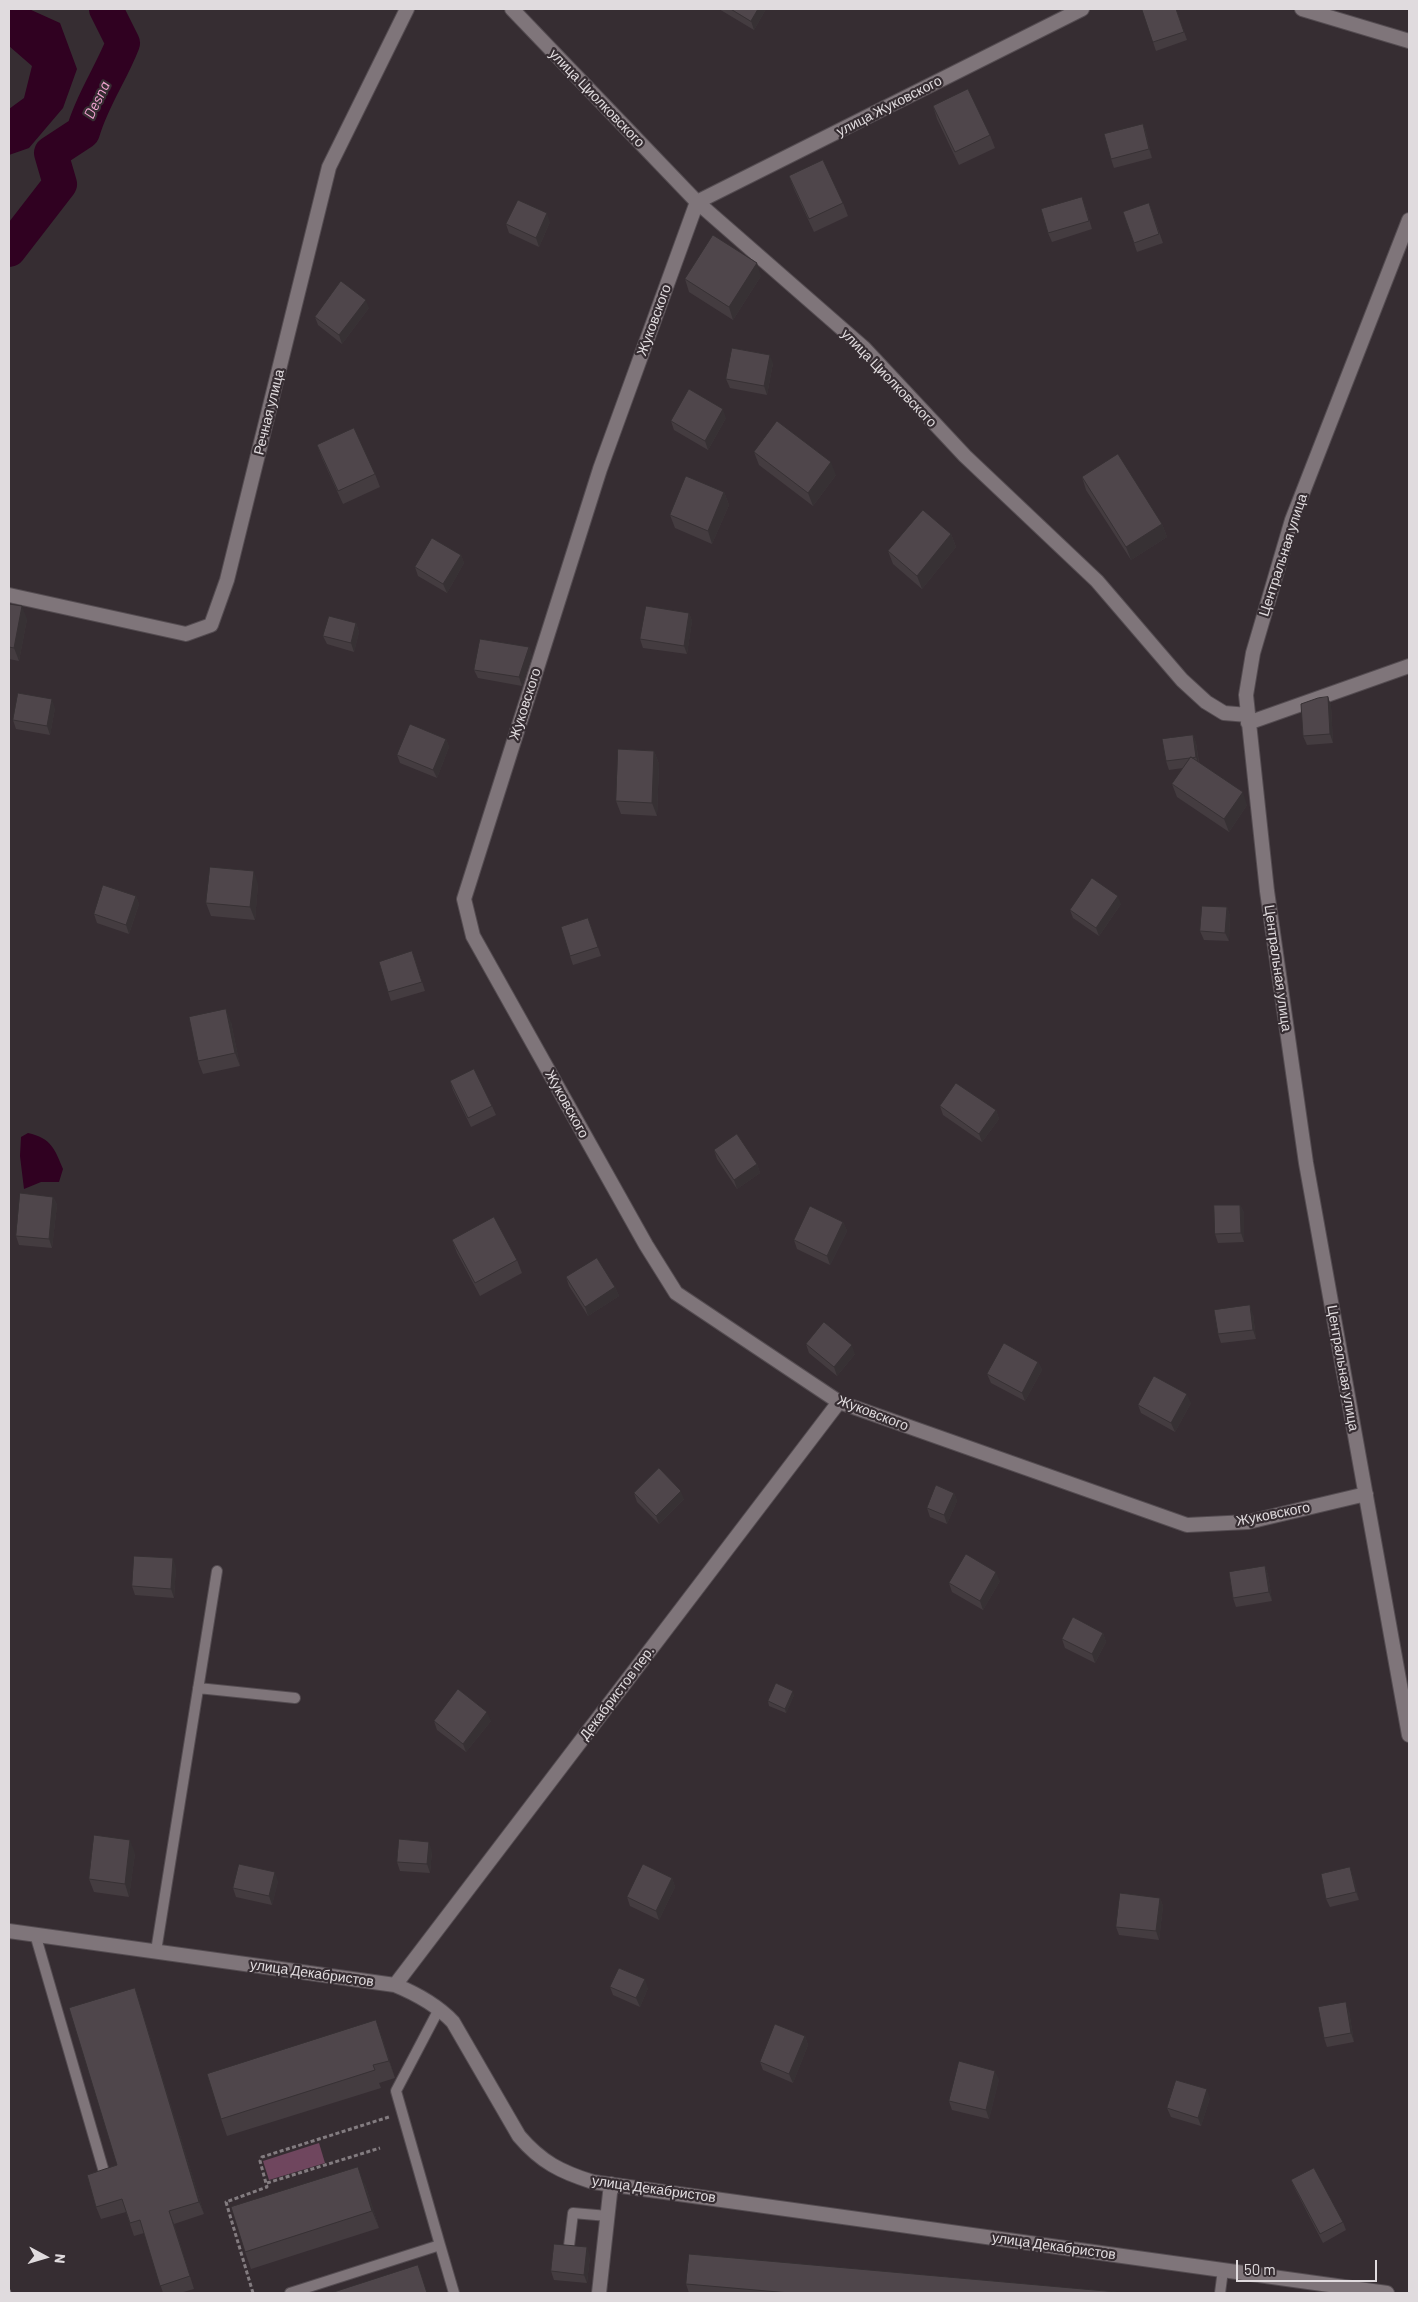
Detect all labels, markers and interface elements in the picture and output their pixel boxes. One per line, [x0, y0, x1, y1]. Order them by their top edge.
street label: улица Циолковского [546, 45, 648, 151]
street label: улица Жуковского [833, 72, 945, 140]
water label: Desna [80, 78, 114, 122]
street label: Жуковского [633, 282, 675, 358]
street label: улица Циолковского [838, 325, 940, 431]
street label: Речная улица [250, 367, 288, 457]
street label: Центральная улица [1255, 492, 1311, 618]
street label: Жуковского [505, 666, 545, 742]
street label: Центральная улица [1261, 904, 1295, 1032]
street label: Жуковского [542, 1067, 592, 1141]
street label: Центральная улица [1324, 1304, 1362, 1432]
street label: Жуковского [835, 1392, 911, 1434]
street label: Жуковского [1235, 1499, 1311, 1529]
street label: Декабристов пер. [576, 1643, 658, 1743]
street label: улица Декабристов [249, 1956, 375, 1990]
street label: улица Декабристов [591, 2172, 717, 2206]
street label: улица Декабристов [991, 2229, 1117, 2263]
north arrow [20, 2232, 70, 2282]
scale bar [1238, 2250, 1379, 2282]
text: N [51, 2253, 69, 2264]
text: 50 m [1244, 2260, 1276, 2278]

